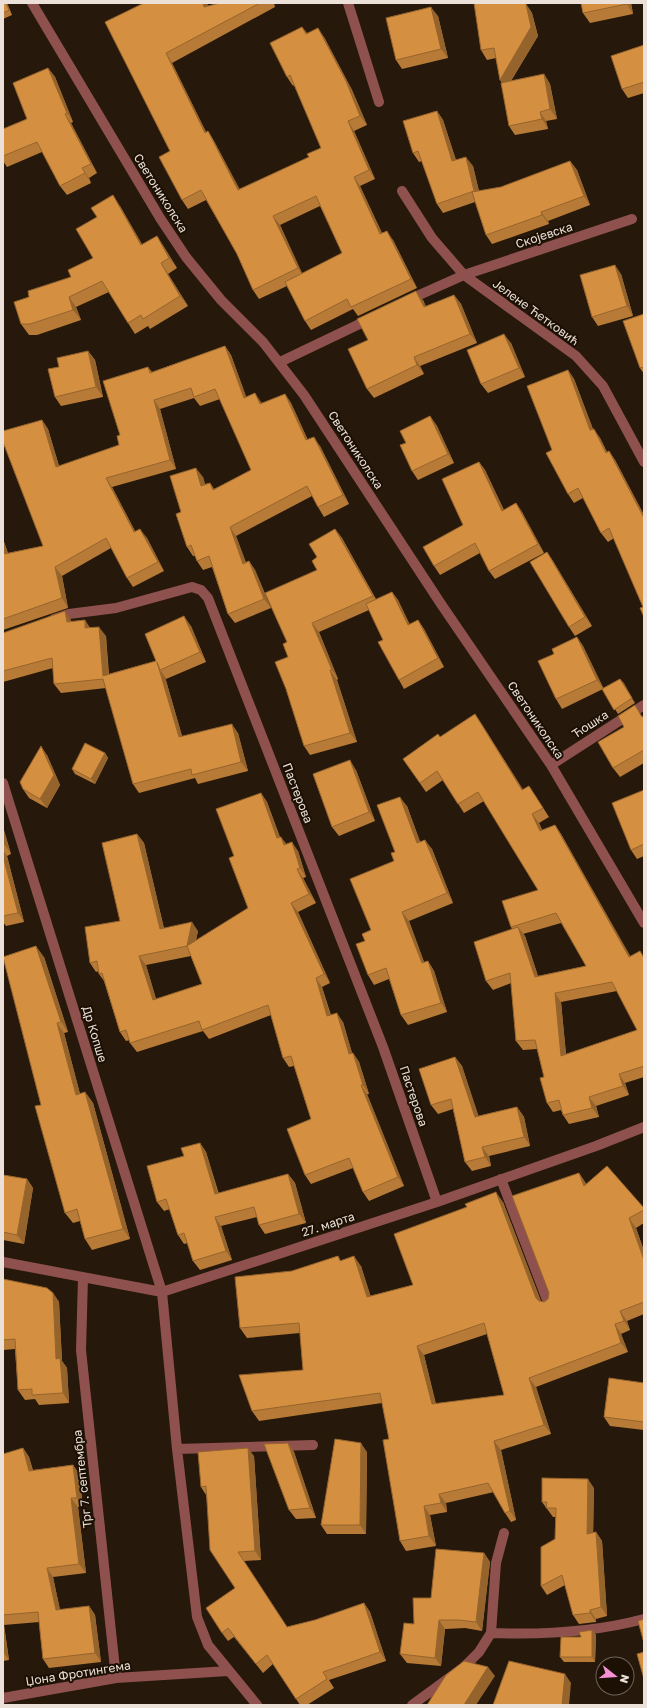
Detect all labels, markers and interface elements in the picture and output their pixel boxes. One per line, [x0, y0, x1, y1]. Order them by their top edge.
street label: Светониколска [131, 151, 191, 235]
street label: Скојевска [514, 219, 574, 251]
street label: Јелене Ћетковић [490, 276, 582, 348]
street label: Светониколска [325, 408, 387, 492]
street label: Светониколска [505, 678, 567, 762]
street label: Ћошка [569, 707, 611, 741]
street label: Пастерова [280, 761, 316, 825]
street label: Др Копше [79, 1004, 111, 1064]
street label: Пастерова [397, 1064, 431, 1128]
street label: 27. марта [300, 1208, 356, 1240]
street label: Трг 7. септембра [69, 1429, 95, 1529]
north arrow [595, 1656, 635, 1696]
street label: Џона Фротингема [24, 1657, 132, 1689]
text: N [618, 1673, 632, 1685]

